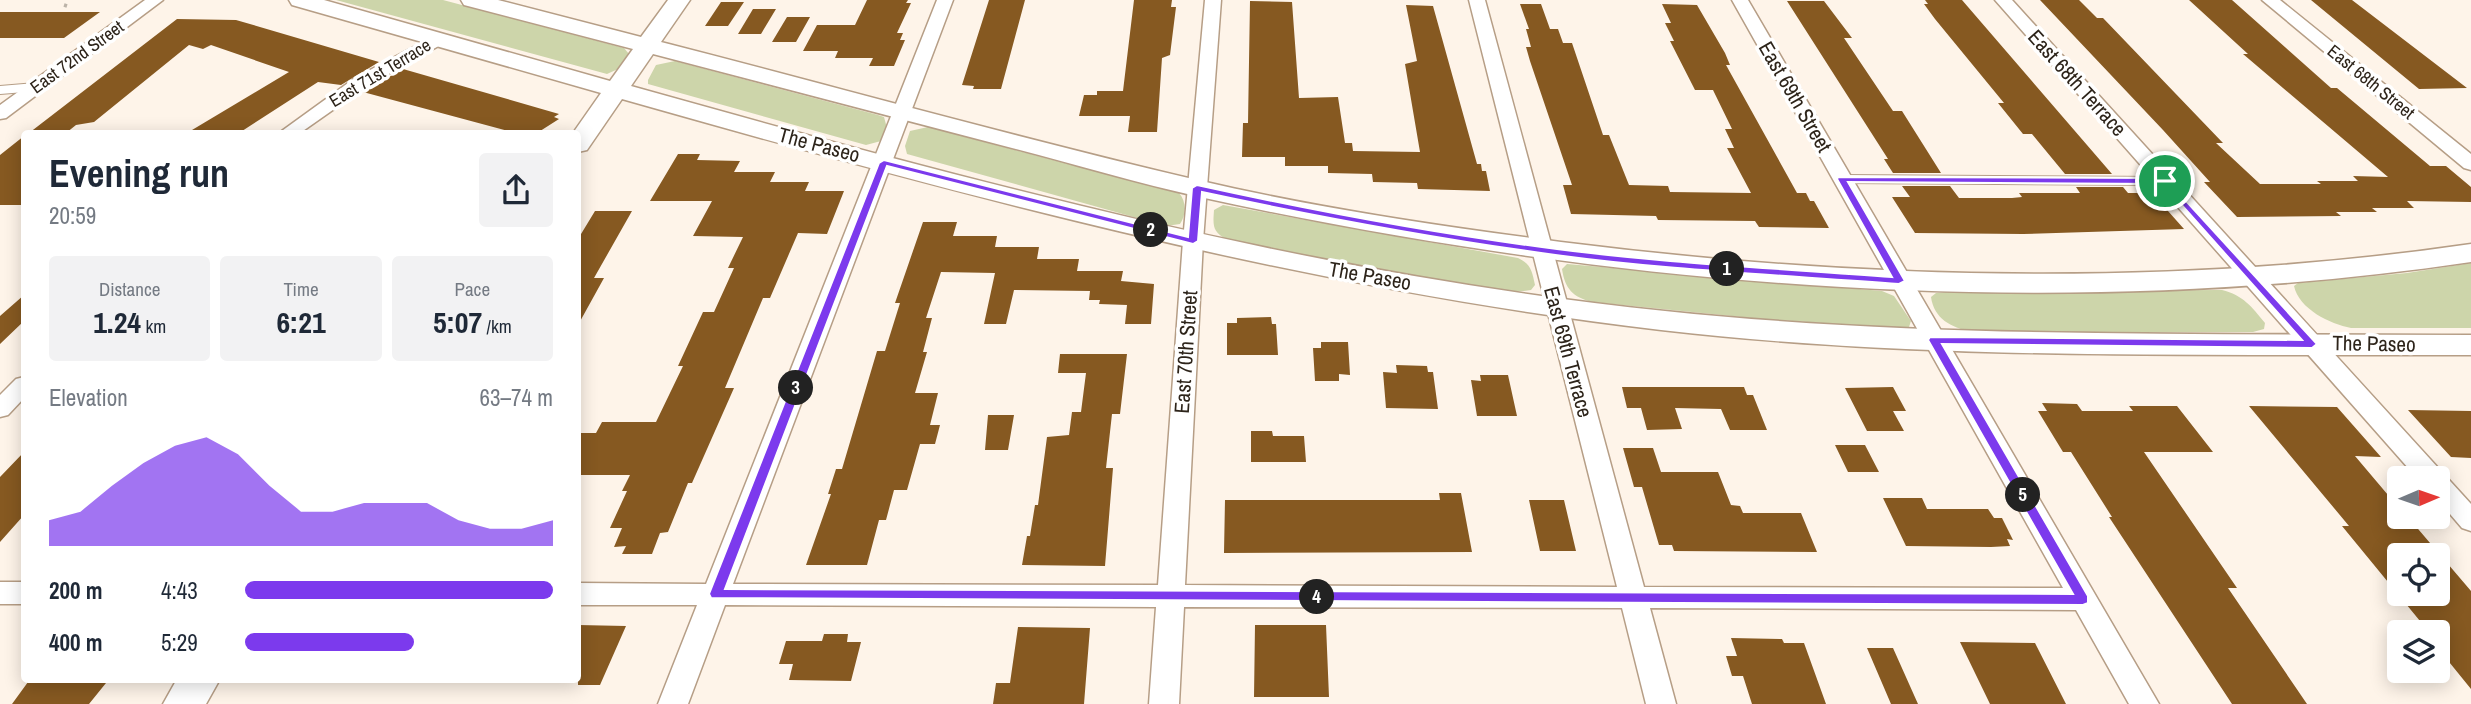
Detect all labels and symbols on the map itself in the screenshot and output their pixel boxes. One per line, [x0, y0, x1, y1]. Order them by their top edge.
street label: East 72nd Street [25, 14, 129, 99]
street label: East 68th Terrace [2022, 23, 2133, 142]
street label: East 71st Terrace [324, 32, 435, 113]
street label: East 69th Street [1752, 36, 1839, 158]
street label: East 68th Street [2322, 39, 2420, 125]
street label: The Paseo [775, 120, 863, 169]
pin [2135, 151, 2195, 211]
pin: 2 [1134, 212, 1168, 247]
pin: 1 [1710, 252, 1744, 286]
street label: The Paseo [1327, 254, 1414, 297]
street label: East 69th Terrace [1537, 283, 1600, 421]
street label: East 70th Street [1167, 289, 1204, 415]
street label: The Paseo [2332, 328, 2416, 359]
pin: 3 [778, 370, 814, 406]
north arrow [2387, 466, 2450, 528]
pin: 5 [2006, 477, 2040, 512]
pin: 4 [1300, 580, 1334, 614]

